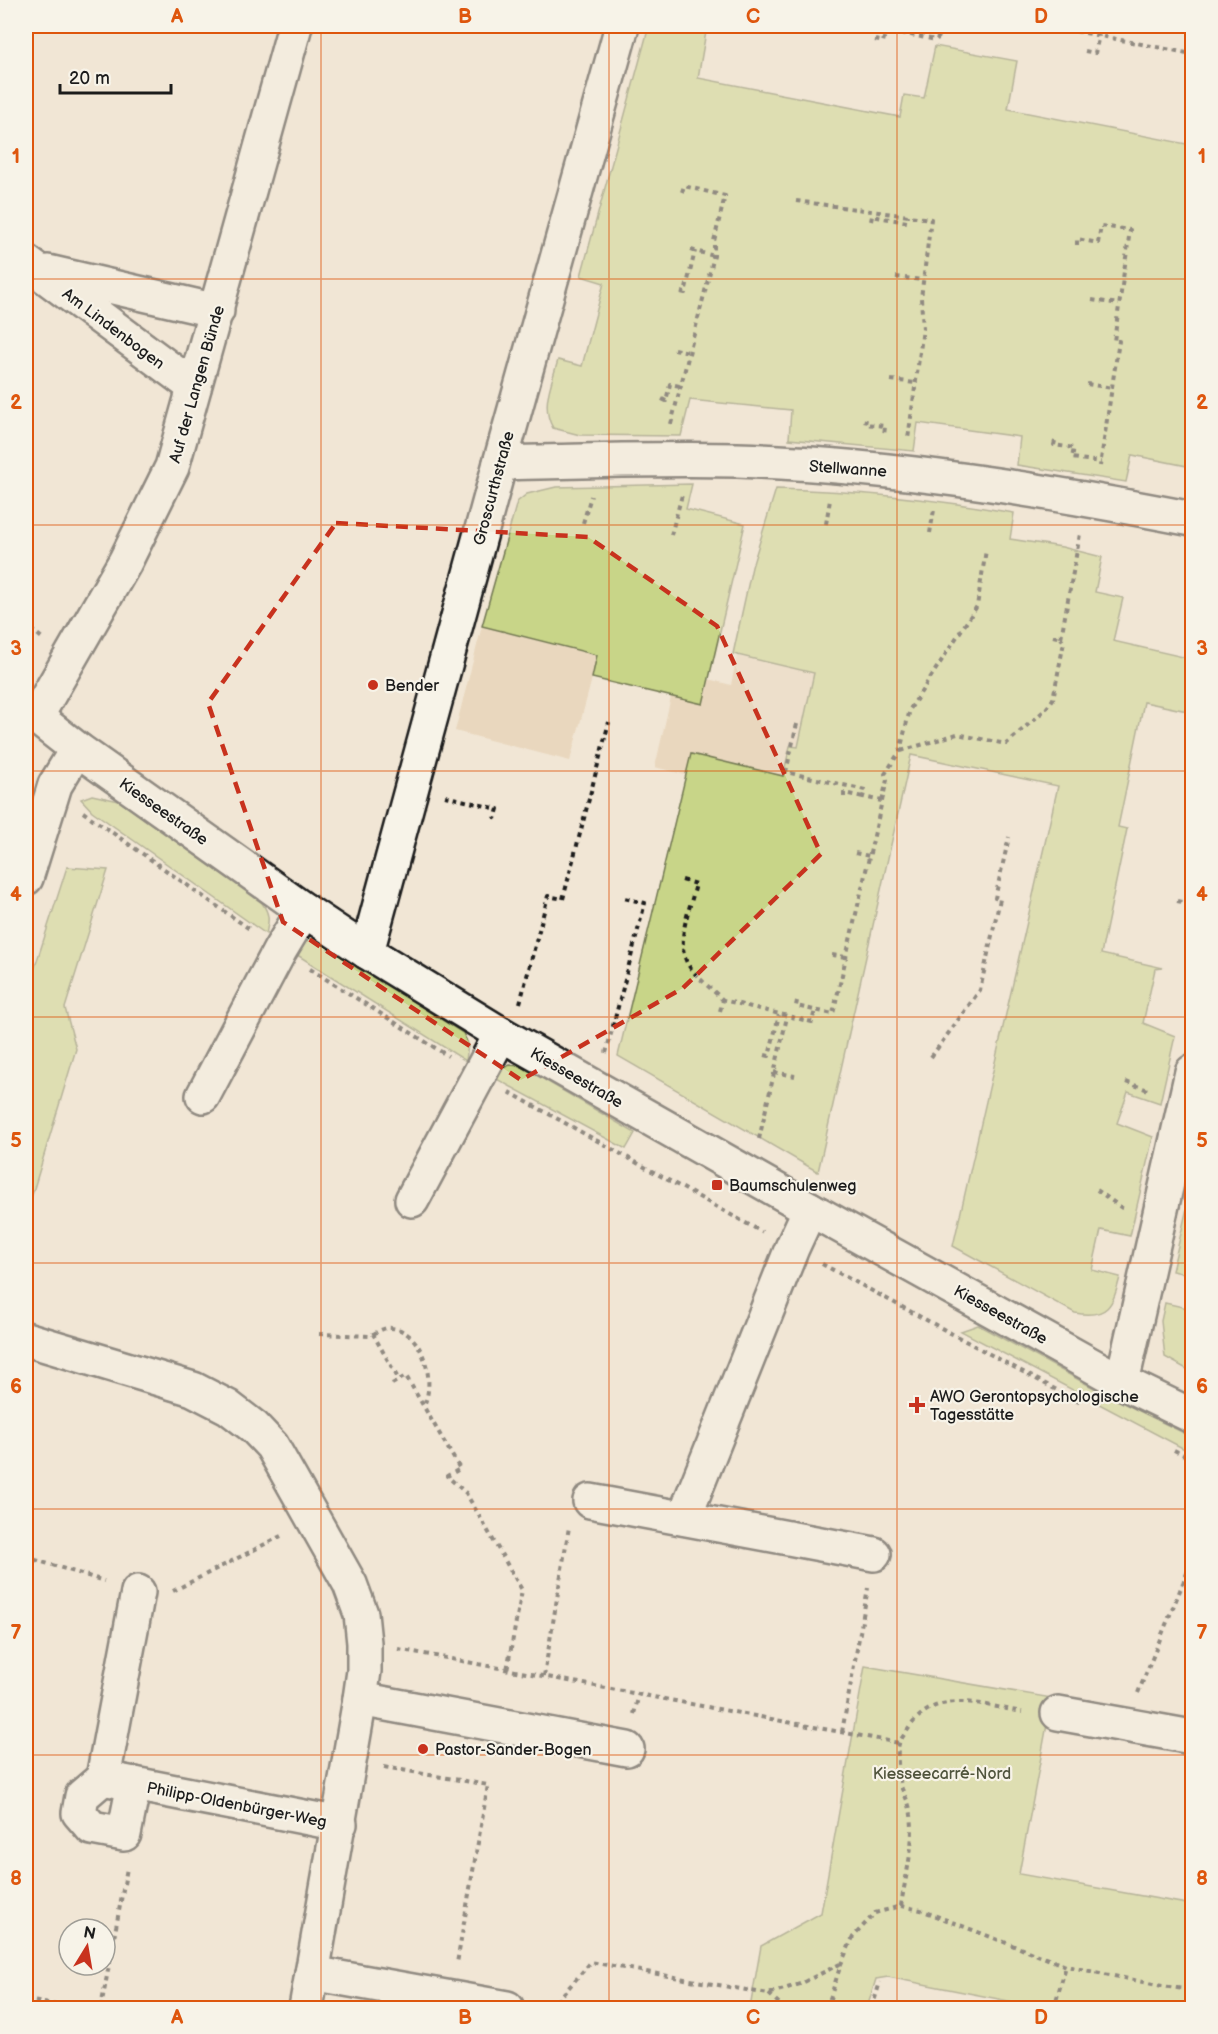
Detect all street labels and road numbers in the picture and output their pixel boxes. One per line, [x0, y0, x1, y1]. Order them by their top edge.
street label: Am Lindenbogen [58, 285, 168, 374]
street label: Auf der Langen Bünde [166, 303, 229, 465]
street label: Groscurthstraße [470, 429, 519, 548]
street label: Stellwanne [808, 457, 888, 482]
street label: Kiesseestraße [115, 775, 212, 850]
street label: Kiesseestraße [526, 1044, 627, 1113]
street label: Kiesseestraße [950, 1282, 1051, 1349]
street label: Philipp-Oldenbürger-Weg [145, 1779, 328, 1832]

